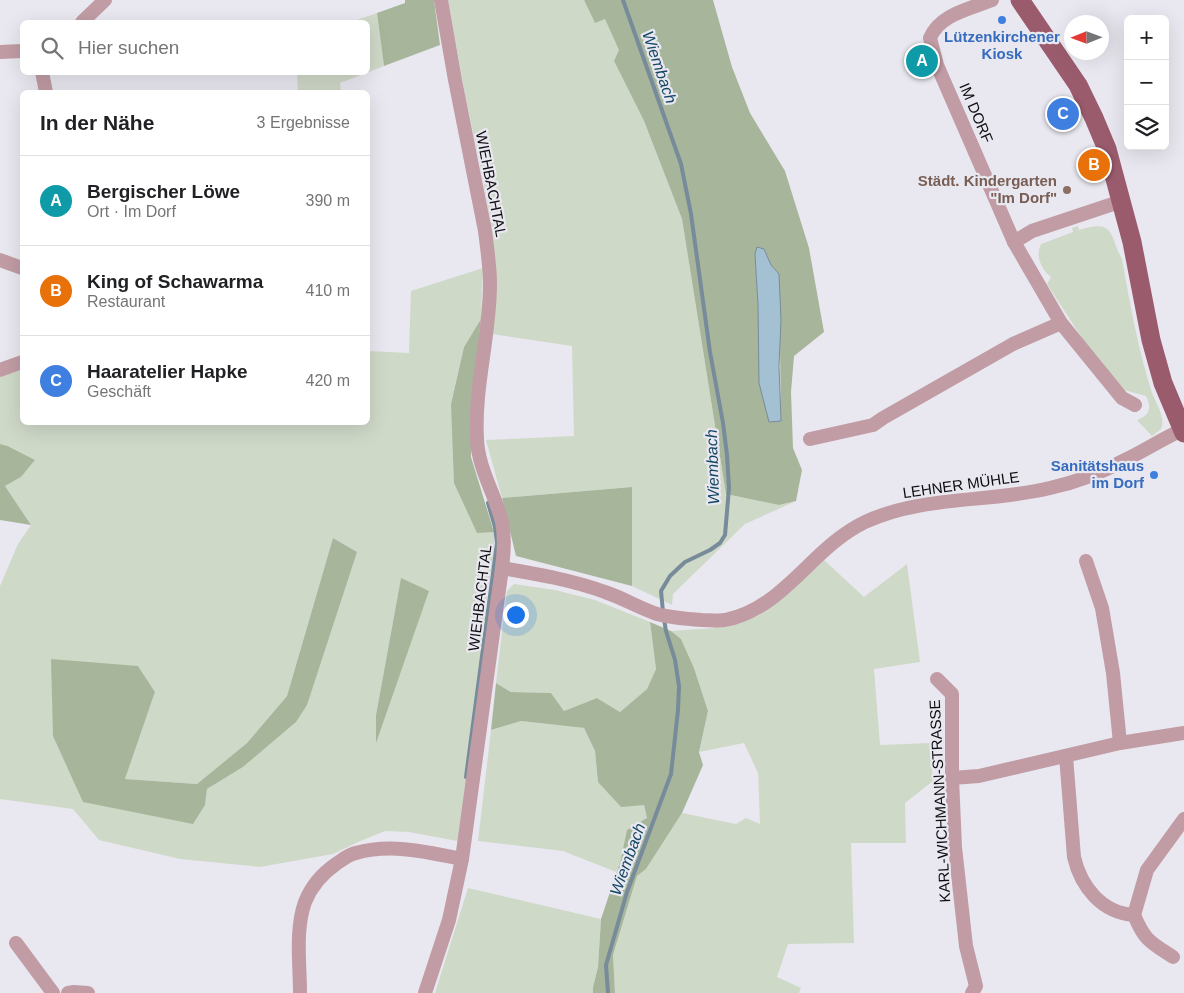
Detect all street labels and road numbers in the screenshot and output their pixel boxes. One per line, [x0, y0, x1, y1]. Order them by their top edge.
street label: IM DORF [956, 80, 997, 145]
street label: WIEHBACHTAL [473, 130, 510, 238]
street label: LEHNER MÜHLE [902, 468, 1020, 501]
street label: WIEHBACHTAL [465, 544, 494, 652]
street label: KARL-WICHMANN-STRASSE [926, 699, 953, 903]

